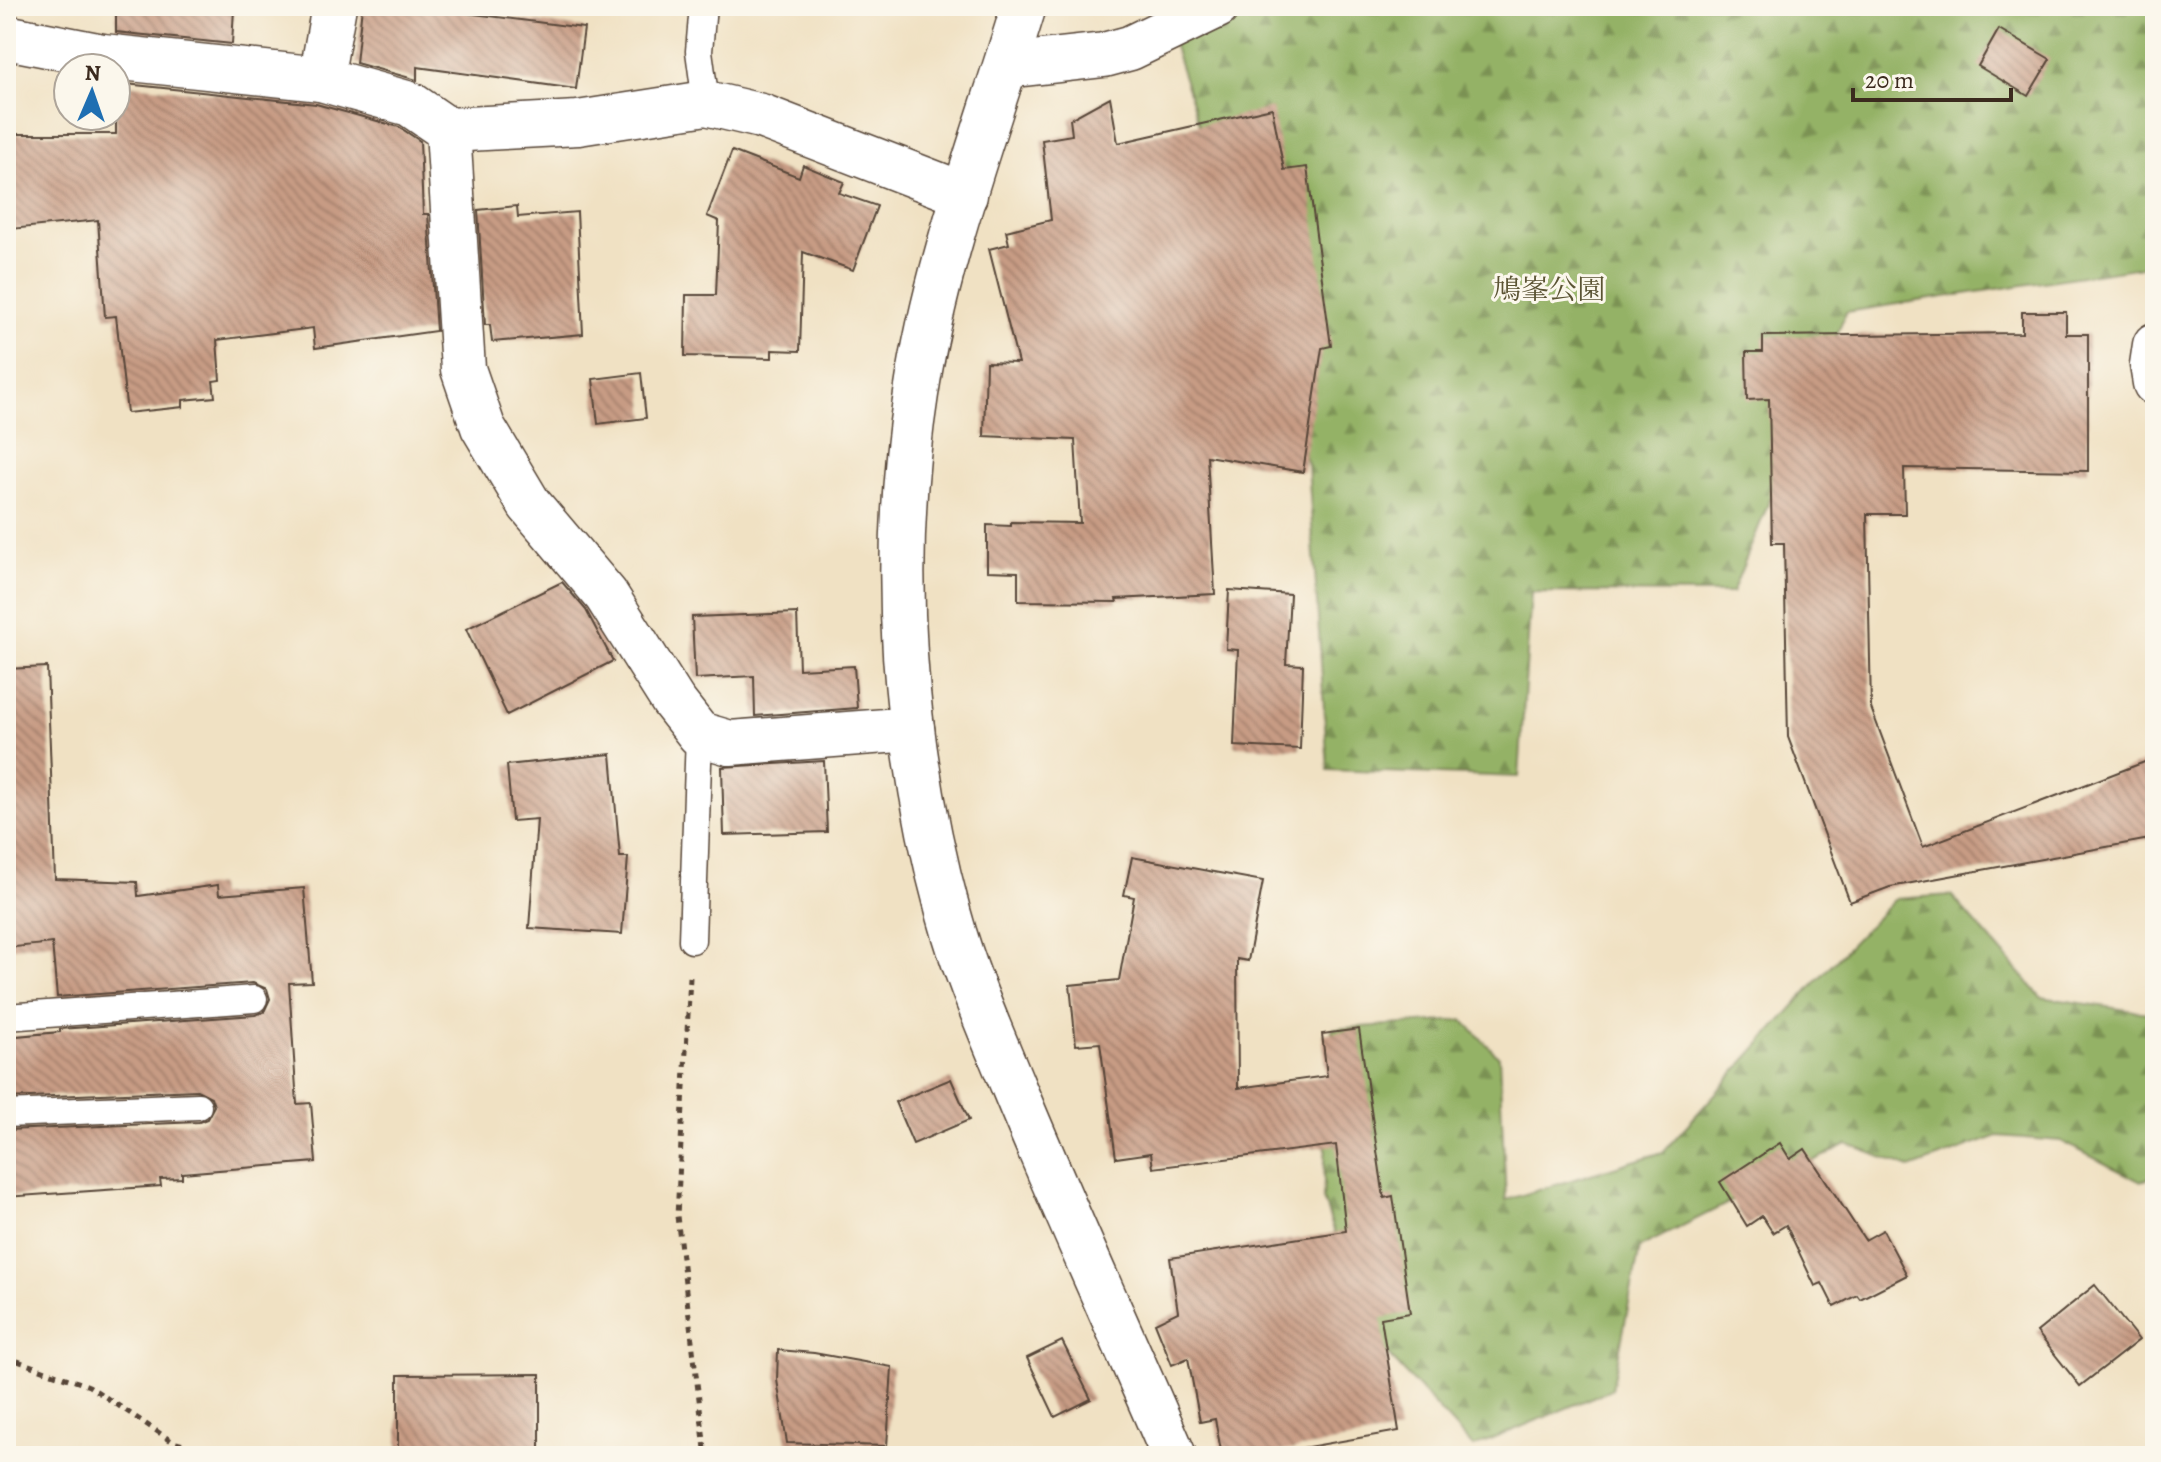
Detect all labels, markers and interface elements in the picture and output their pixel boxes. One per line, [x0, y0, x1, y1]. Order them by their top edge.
north arrow [52, 52, 132, 132]
scale bar [1853, 52, 2011, 102]
text: N [84, 58, 101, 88]
text: 20 m [1865, 64, 1914, 96]
park label: 鳩峯公園 [1493, 271, 1605, 309]

